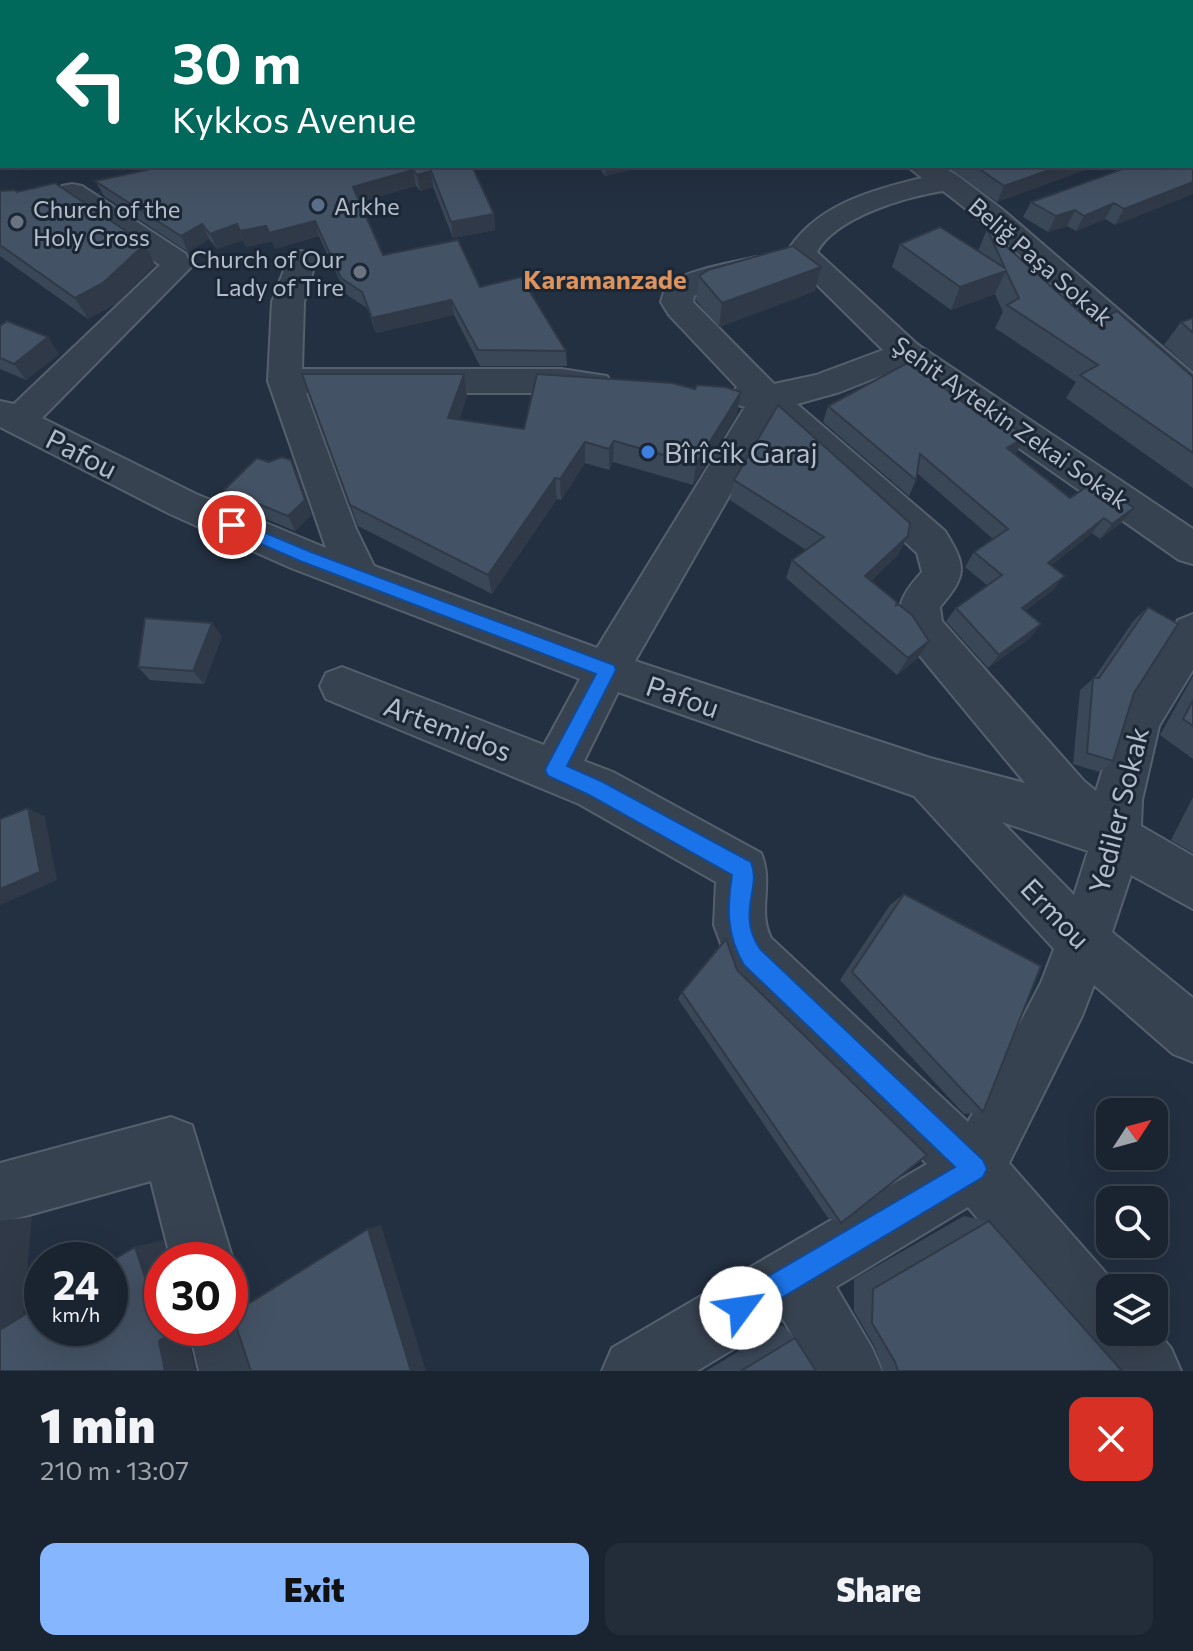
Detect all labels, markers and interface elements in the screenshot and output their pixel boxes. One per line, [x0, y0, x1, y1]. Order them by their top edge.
text: 30 m [172, 27, 301, 96]
icon: left [40, 32, 144, 136]
text: Kykkos Avenue [172, 96, 416, 140]
place label: Arkhe [334, 191, 400, 220]
street label: Beliğ Paşa Sokak [963, 191, 1119, 331]
place label: Church of the Holy Cross [33, 194, 180, 251]
marker: Arkhe [309, 196, 327, 214]
marker: Church of the Holy Cross [8, 213, 26, 231]
place label: Church of Our Lady of Tire [190, 244, 344, 301]
marker: Church of Our Lady of Tire [351, 263, 369, 281]
district label: Karamanzade [523, 263, 687, 294]
street label: Şehit Aytekin Zekai Sokak [888, 330, 1134, 514]
street label: Pafou [41, 421, 123, 485]
place label: Bîrîcîk Garaj [664, 435, 818, 469]
marker: Bîrîcîk Garaj [639, 443, 657, 461]
pin [198, 491, 266, 559]
icon: arrive [210, 503, 254, 547]
street label: Pafou [642, 668, 724, 724]
street label: Artemidos [380, 688, 516, 768]
street label: Yediler Sokak [1081, 723, 1155, 897]
street label: Ermou [1014, 871, 1098, 955]
north arrow [1096, 1098, 1168, 1170]
map controls [1096, 1098, 1168, 1346]
button: search [1096, 1186, 1168, 1258]
speed limit sign: 30 [144, 1242, 248, 1346]
text: 24 [53, 1259, 99, 1308]
position arrow [699, 1266, 783, 1350]
button: layers [1096, 1274, 1168, 1346]
text: km/h [52, 1302, 100, 1326]
text: 1 min [40, 1394, 155, 1453]
button: close [1069, 1397, 1153, 1481]
text: 210 m · 13:07 [40, 1454, 189, 1485]
button: Exit [40, 1543, 589, 1635]
button: Share [605, 1543, 1153, 1635]

